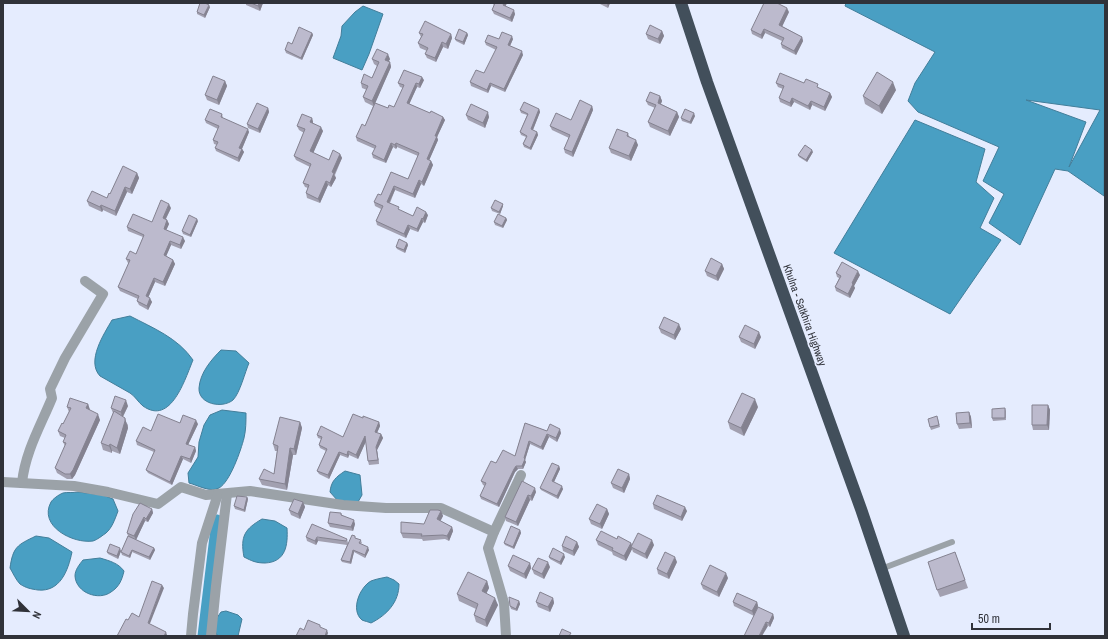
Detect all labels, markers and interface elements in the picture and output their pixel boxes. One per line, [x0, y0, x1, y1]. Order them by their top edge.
street label: Khulna - Satkhira Highway [780, 262, 830, 368]
north arrow [8, 591, 48, 631]
scale bar [972, 605, 1050, 631]
text: N [29, 609, 45, 621]
text: 50 m [978, 611, 1000, 627]

